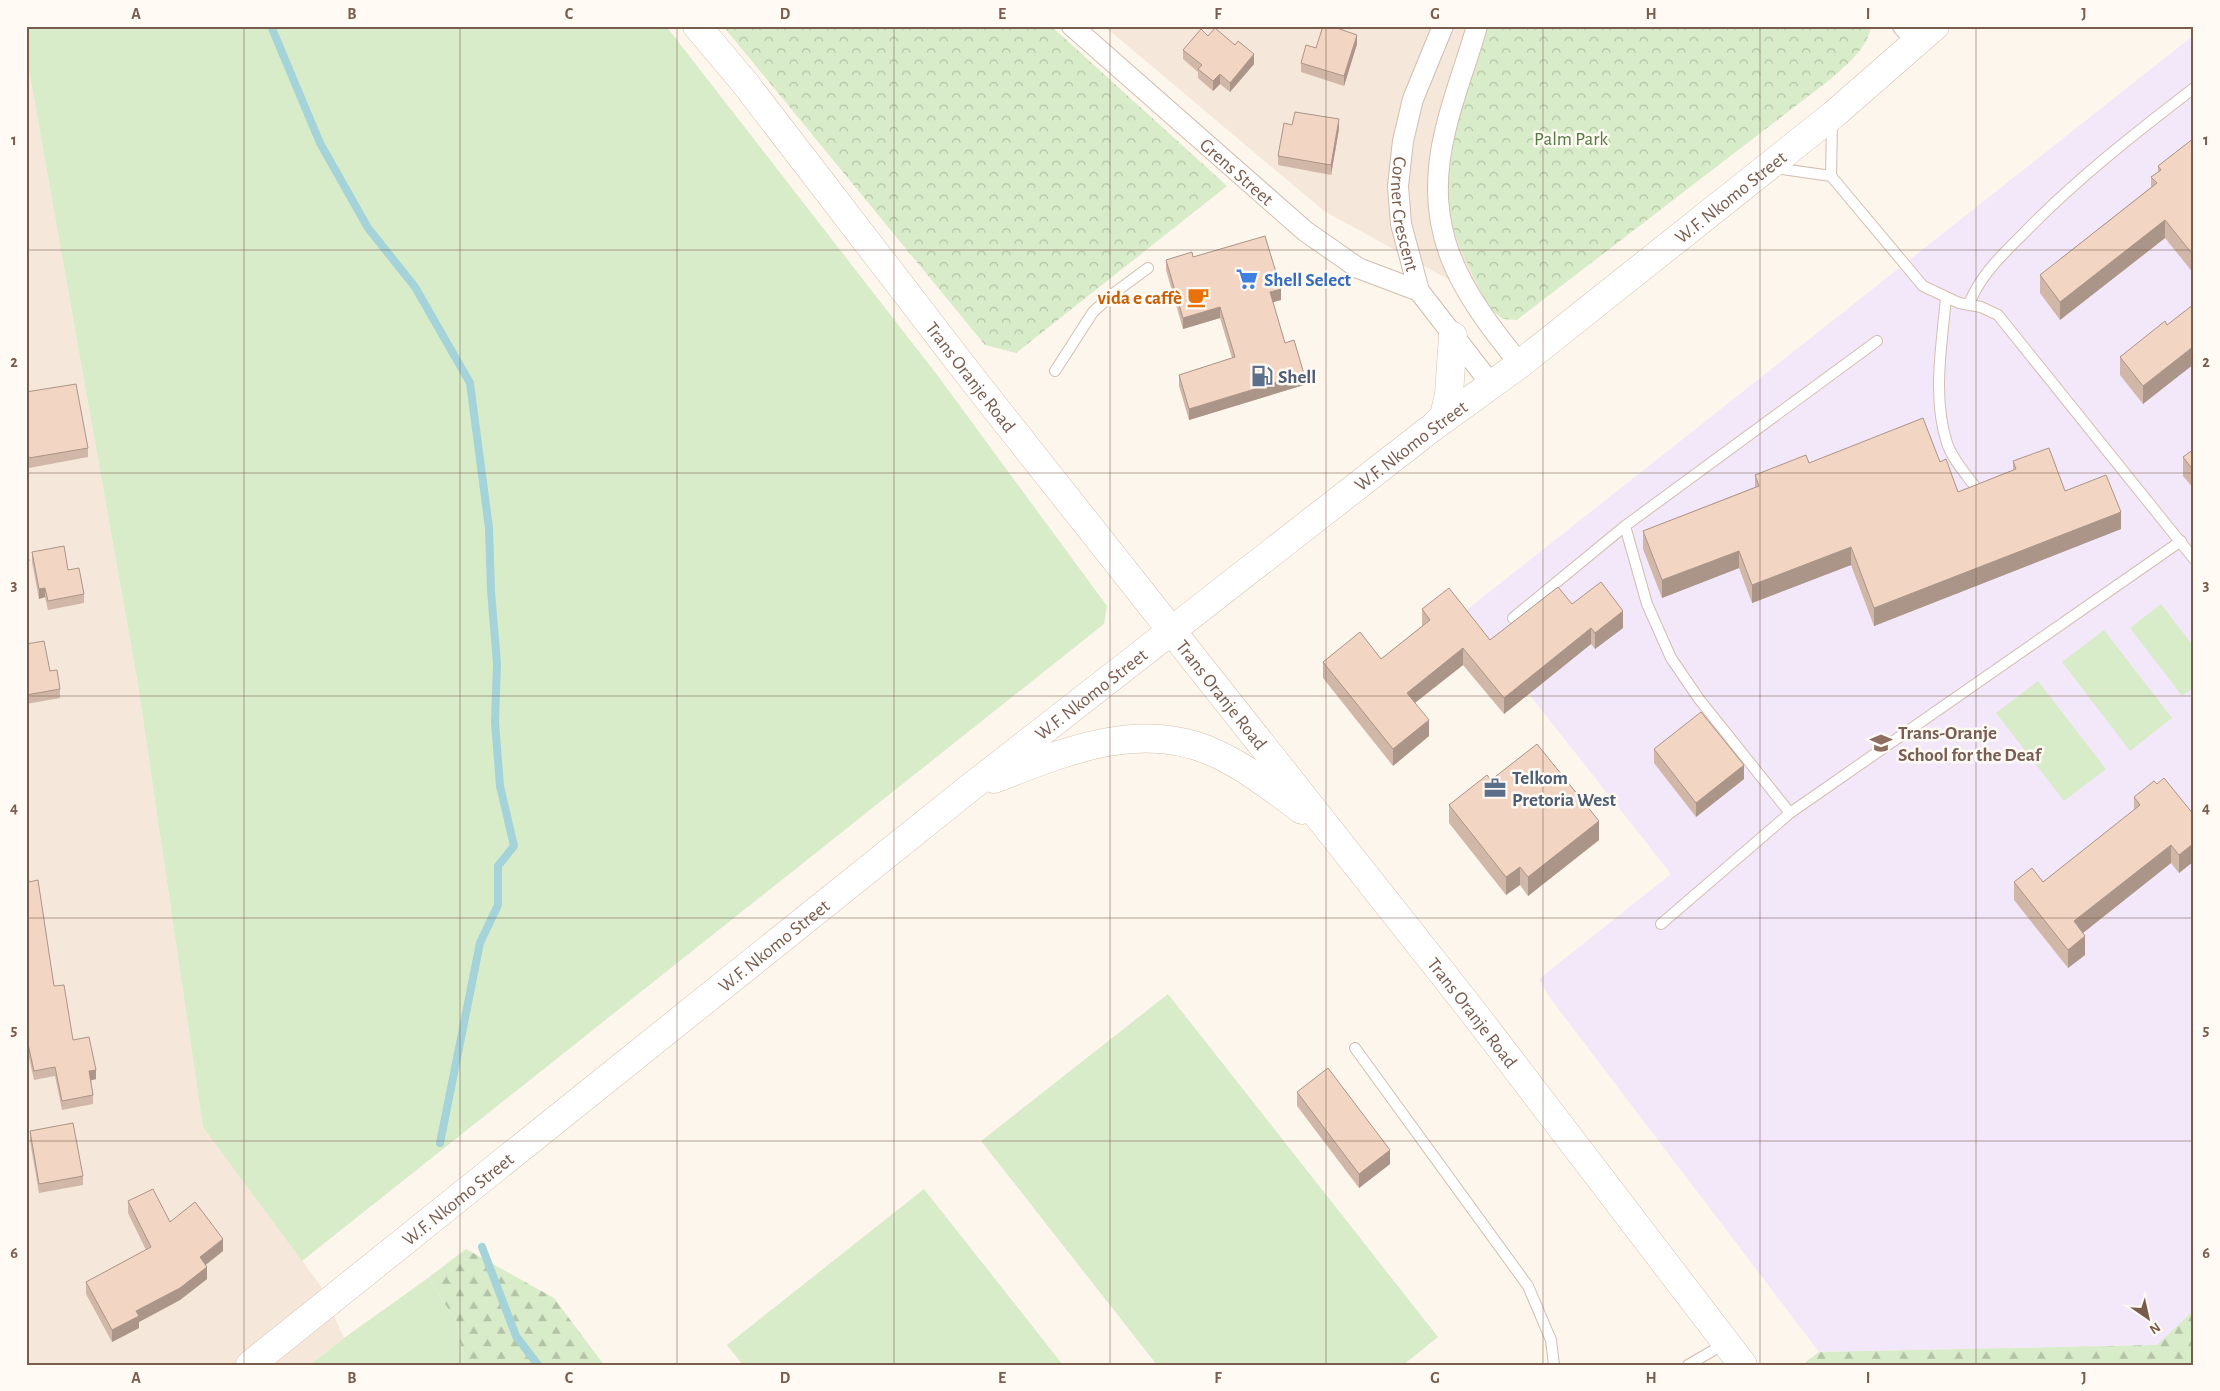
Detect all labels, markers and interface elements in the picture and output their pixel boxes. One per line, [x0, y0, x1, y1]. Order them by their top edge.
text: A [131, 6, 141, 22]
text: B [347, 6, 357, 22]
text: C [565, 6, 574, 22]
text: D [780, 6, 791, 22]
text: E [998, 6, 1006, 22]
text: F [1214, 6, 1222, 22]
text: G [1430, 6, 1440, 22]
text: H [1645, 6, 1657, 22]
text: I [1866, 6, 1870, 22]
text: J [2081, 6, 2087, 22]
park label: Palm Park [1534, 130, 1608, 149]
text: 1 [11, 132, 17, 148]
text: 1 [2203, 132, 2209, 148]
street label: Grens Street [1196, 135, 1276, 210]
street label: W.F. Nkomo Street [1672, 148, 1791, 248]
street label: Corner Crescent [1387, 156, 1421, 274]
supermarket icon: Shell Select [1234, 266, 1260, 292]
place label: Shell Select [1264, 271, 1352, 290]
cafe icon: vida e caffè [1185, 284, 1211, 310]
place label: vida e caffè [1098, 289, 1182, 308]
street label: Trans Oranje Road [921, 319, 1019, 436]
text: 2 [10, 354, 18, 370]
text: 2 [2202, 354, 2210, 370]
fuel station icon: Shell [1249, 363, 1275, 389]
place label: Shell [1278, 368, 1316, 387]
street label: W.F. Nkomo Street [1352, 397, 1471, 495]
text: 3 [11, 577, 18, 593]
text: 3 [2203, 577, 2210, 593]
street label: Trans Oranje Road [1172, 637, 1270, 754]
street label: W.F. Nkomo Street [1032, 645, 1151, 744]
place label: Trans-Oranje School for the Deaf [1898, 724, 2043, 765]
school or university icon: Trans-Oranje School for the Deaf [1868, 730, 1894, 756]
place label: Telkom Pretoria West [1512, 769, 1617, 810]
office icon: Telkom Pretoria West [1482, 775, 1508, 801]
text: 4 [10, 800, 18, 816]
text: 4 [2202, 800, 2210, 816]
street label: W.F. Nkomo Street [715, 896, 834, 996]
street label: Trans Oranje Road [1423, 955, 1520, 1072]
text: 5 [11, 1022, 18, 1038]
text: 5 [2203, 1022, 2210, 1038]
street label: W.F. Nkomo Street [399, 1150, 518, 1250]
text: 6 [10, 1245, 18, 1261]
text: 6 [2202, 1245, 2210, 1261]
north arrow [2122, 1294, 2172, 1344]
text: N [2147, 1319, 2163, 1336]
text: A [131, 1370, 141, 1386]
text: B [347, 1370, 357, 1386]
text: C [565, 1370, 574, 1386]
text: D [780, 1370, 791, 1386]
text: E [998, 1370, 1006, 1386]
text: F [1214, 1370, 1222, 1386]
text: G [1430, 1370, 1440, 1386]
text: H [1645, 1370, 1657, 1386]
text: I [1866, 1370, 1870, 1386]
text: J [2081, 1370, 2087, 1386]

